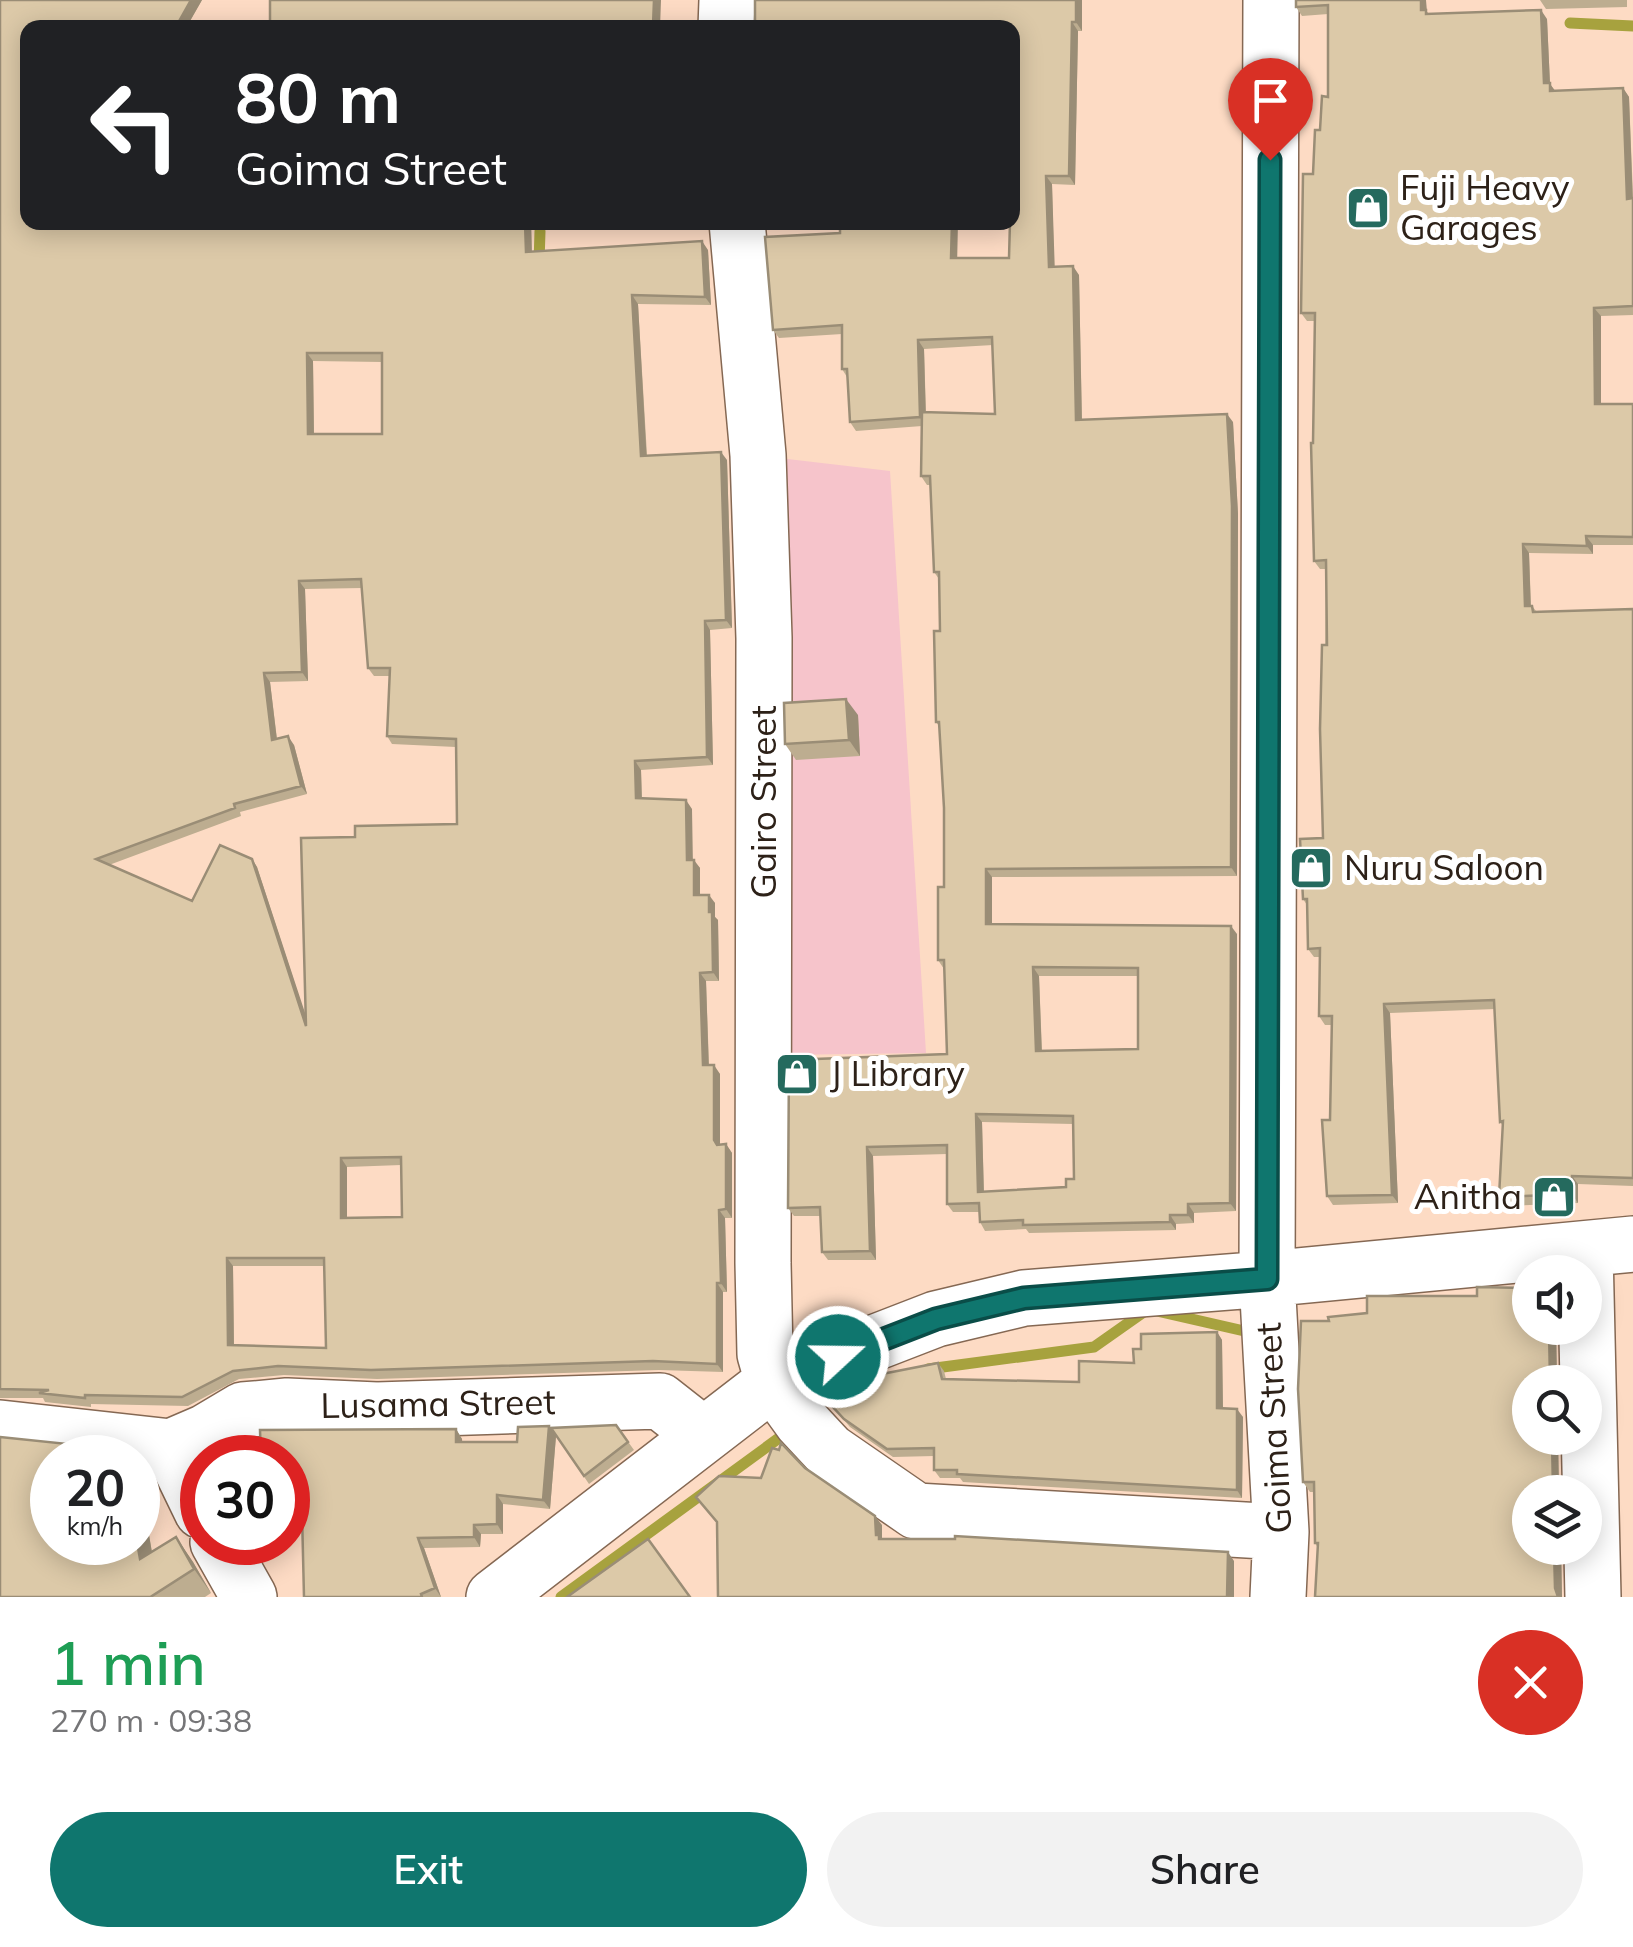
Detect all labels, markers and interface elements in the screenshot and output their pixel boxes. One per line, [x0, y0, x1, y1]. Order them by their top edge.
text: 80 m [235, 53, 401, 141]
pin [1228, 58, 1313, 161]
icon: left [70, 60, 200, 190]
icon: arrive [1243, 73, 1298, 128]
text: Goima Street [235, 140, 507, 196]
place label: Fuji Heavy Garages [1400, 165, 1570, 249]
shop icon: Fuji Heavy Garages [1345, 185, 1391, 231]
street label: Gairo Street [741, 705, 785, 899]
shop icon: Nuru Saloon [1288, 845, 1334, 891]
place label: Nuru Saloon [1344, 845, 1544, 889]
shop icon: J Library [774, 1051, 820, 1097]
place label: J Library [830, 1051, 965, 1095]
place label: Anitha [1414, 1174, 1522, 1218]
shop icon: Anitha [1531, 1174, 1577, 1220]
map controls [1512, 1255, 1602, 1565]
button: sound [1512, 1255, 1602, 1345]
position arrow [786, 1305, 890, 1409]
street label: Goima Street [1245, 1321, 1301, 1535]
button: search [1512, 1365, 1602, 1455]
street label: Lusama Street [320, 1379, 556, 1427]
speed limit sign: 30 [180, 1435, 310, 1565]
text: 20 [65, 1456, 125, 1519]
button: layers [1512, 1475, 1602, 1565]
text: km/h [67, 1510, 123, 1541]
text: 1 min [50, 1625, 206, 1700]
button: close [1478, 1630, 1583, 1735]
text: 270 m · 09:38 [50, 1700, 252, 1740]
button: Exit [50, 1812, 807, 1927]
button: Share [827, 1812, 1583, 1927]

